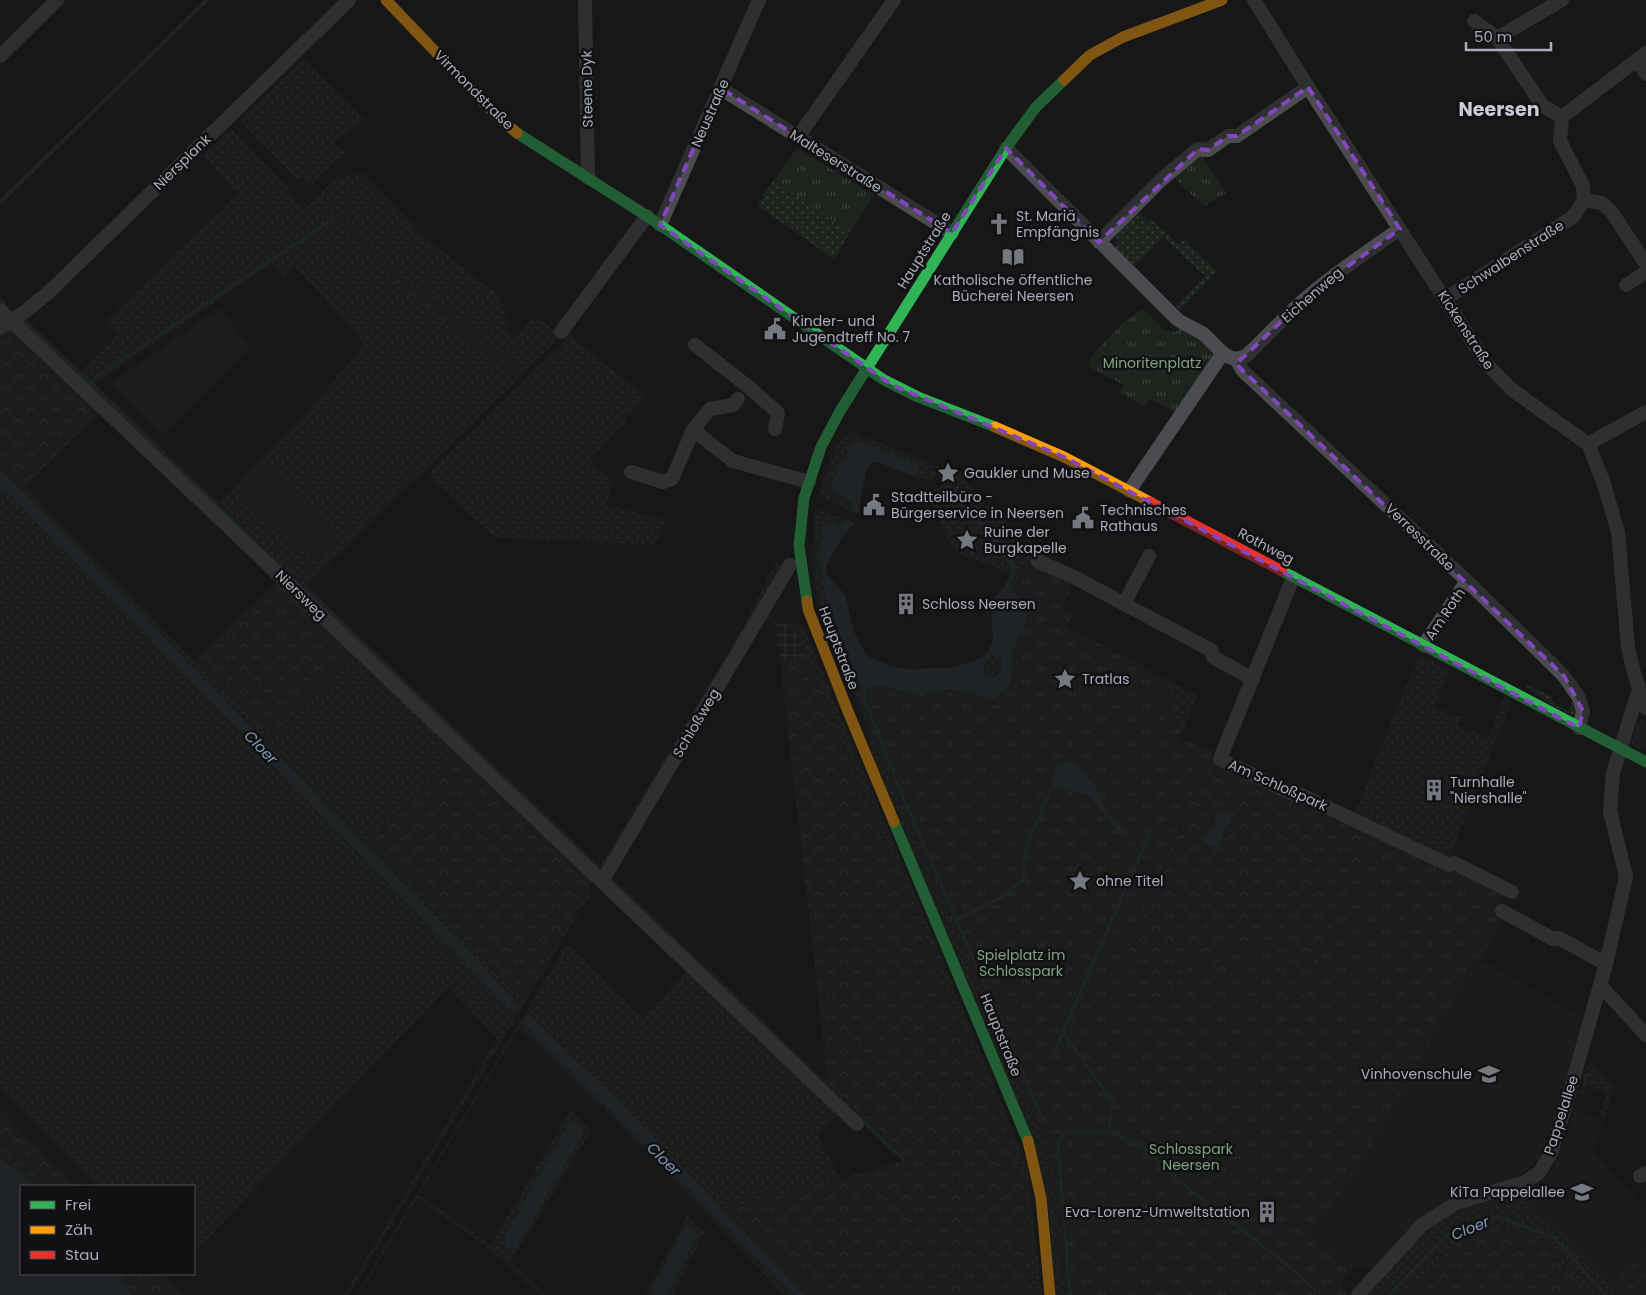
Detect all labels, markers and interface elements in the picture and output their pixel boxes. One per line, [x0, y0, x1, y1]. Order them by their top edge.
scale bar [1466, 20, 1551, 52]
text: 50 m [1474, 26, 1512, 47]
street label: Virmondstraße [430, 46, 519, 135]
street label: Steene Dyk [576, 50, 598, 128]
street label: Neustraße [686, 75, 734, 150]
district label: Neersen [1459, 96, 1539, 123]
street label: Malteserstraße [786, 125, 886, 198]
street label: Niersplank [149, 129, 216, 195]
place label: St. Mariä Empfängnis [1016, 206, 1099, 242]
street label: Hauptstraße [892, 207, 956, 293]
church icon: St. Mariä Empfängnis [986, 211, 1012, 237]
street label: Schwalbenstraße [1454, 215, 1568, 299]
library icon: Katholische öffentliche Bücherei Neersen [1000, 244, 1026, 270]
street label: Eichenweg [1277, 263, 1347, 327]
place label: Katholische öffentliche Bücherei Neersen [934, 270, 1093, 306]
street label: Kickenstraße [1433, 287, 1499, 374]
place label: Kinder- und Jugendtreff No. 7 [792, 311, 910, 347]
public building icon: Kinder- und Jugendtreff No. 7 [762, 316, 788, 342]
park label: Minoritenplatz [1103, 353, 1201, 373]
place icon: Gaukler und Muse [935, 460, 961, 486]
place label: Gaukler und Muse [964, 463, 1090, 483]
place label: Stadtteilbüro - Bürgerservice in Neersen [891, 487, 1064, 523]
public building icon: Stadtteilbüro - Bürgerservice in Neersen [861, 492, 887, 518]
street label: Verresstraße [1381, 499, 1459, 576]
place label: Technisches Rathaus [1100, 500, 1187, 536]
public building icon: Technisches Rathaus [1070, 505, 1096, 531]
place label: Ruine der Burgkapelle [984, 522, 1067, 558]
street label: Rothweg [1234, 523, 1298, 569]
place icon: Ruine der Burgkapelle [954, 527, 980, 553]
street label: Niersweg [271, 566, 331, 624]
street label: Am Roth [1420, 584, 1470, 644]
building icon: Schloss Neersen [893, 591, 919, 617]
place label: Schloss Neersen [922, 594, 1036, 614]
street label: Hauptstraße [814, 603, 864, 693]
place icon: Tratlas [1052, 666, 1078, 692]
place label: Tratlas [1082, 669, 1130, 689]
street label: Schloßweg [668, 685, 724, 761]
water label: Cloer [240, 725, 283, 769]
street label: Am Schloßpark [1225, 754, 1331, 816]
place label: Turnhalle "Niershalle" [1450, 772, 1527, 808]
building icon: Turnhalle "Niershalle" [1421, 777, 1447, 803]
place icon: ohne Titel [1067, 868, 1093, 894]
place label: ohne Titel [1096, 871, 1164, 891]
park label: Spielplatz im Schlosspark [977, 945, 1065, 981]
street label: Hauptstraße [975, 990, 1027, 1080]
school or university icon: Vinhovenschule [1476, 1061, 1502, 1087]
place label: Vinhovenschule [1361, 1064, 1472, 1084]
street label: Pappelallee [1539, 1072, 1583, 1157]
water label: Cloer [643, 1138, 686, 1181]
park label: Schlosspark Neersen [1149, 1139, 1234, 1175]
school or university icon: KiTa Pappelallee [1569, 1179, 1595, 1205]
place label: KiTa Pappelallee [1450, 1182, 1565, 1202]
legend [20, 1185, 195, 1275]
text: Frei [65, 1194, 91, 1215]
building icon: Eva-Lorenz-Umweltstation [1254, 1199, 1280, 1225]
place label: Eva-Lorenz-Umweltstation [1065, 1202, 1250, 1222]
water label: Cloer [1448, 1211, 1493, 1245]
text: Zäh [65, 1219, 93, 1240]
text: Stau [65, 1244, 99, 1265]

